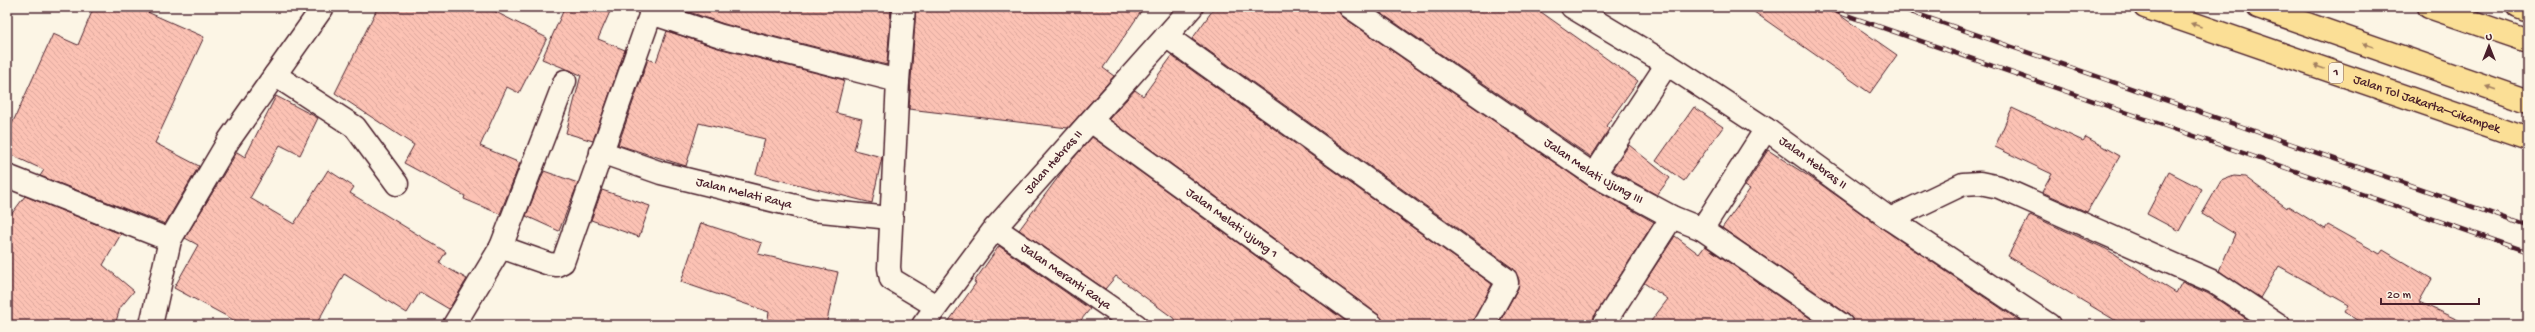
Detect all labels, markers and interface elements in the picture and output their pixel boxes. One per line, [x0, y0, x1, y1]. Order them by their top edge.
one-way arrow [2190, 22, 2202, 28]
north arrow [2469, 26, 2509, 66]
text: U [2486, 32, 2493, 44]
one-way arrow [2362, 42, 2374, 48]
road number: 1 [2329, 63, 2343, 83]
one-way arrow [2313, 64, 2325, 70]
street label: Jalan Tol Jakarta–Cikampek [2351, 72, 2503, 137]
one-way arrow [2485, 84, 2497, 90]
street label: Jalan Hebras II [1021, 127, 1086, 197]
street label: Jalan Hebras II [1776, 133, 1850, 193]
street label: Jalan Melati Ujung III [1541, 135, 1646, 208]
street label: Jalan Melati Raya [694, 174, 794, 212]
street label: Jalan Melati Ujung 1 [1183, 185, 1281, 262]
street label: Jalan Meranti Raya [1018, 240, 1114, 313]
scale bar [2381, 280, 2479, 306]
text: 20 m [2387, 289, 2412, 303]

